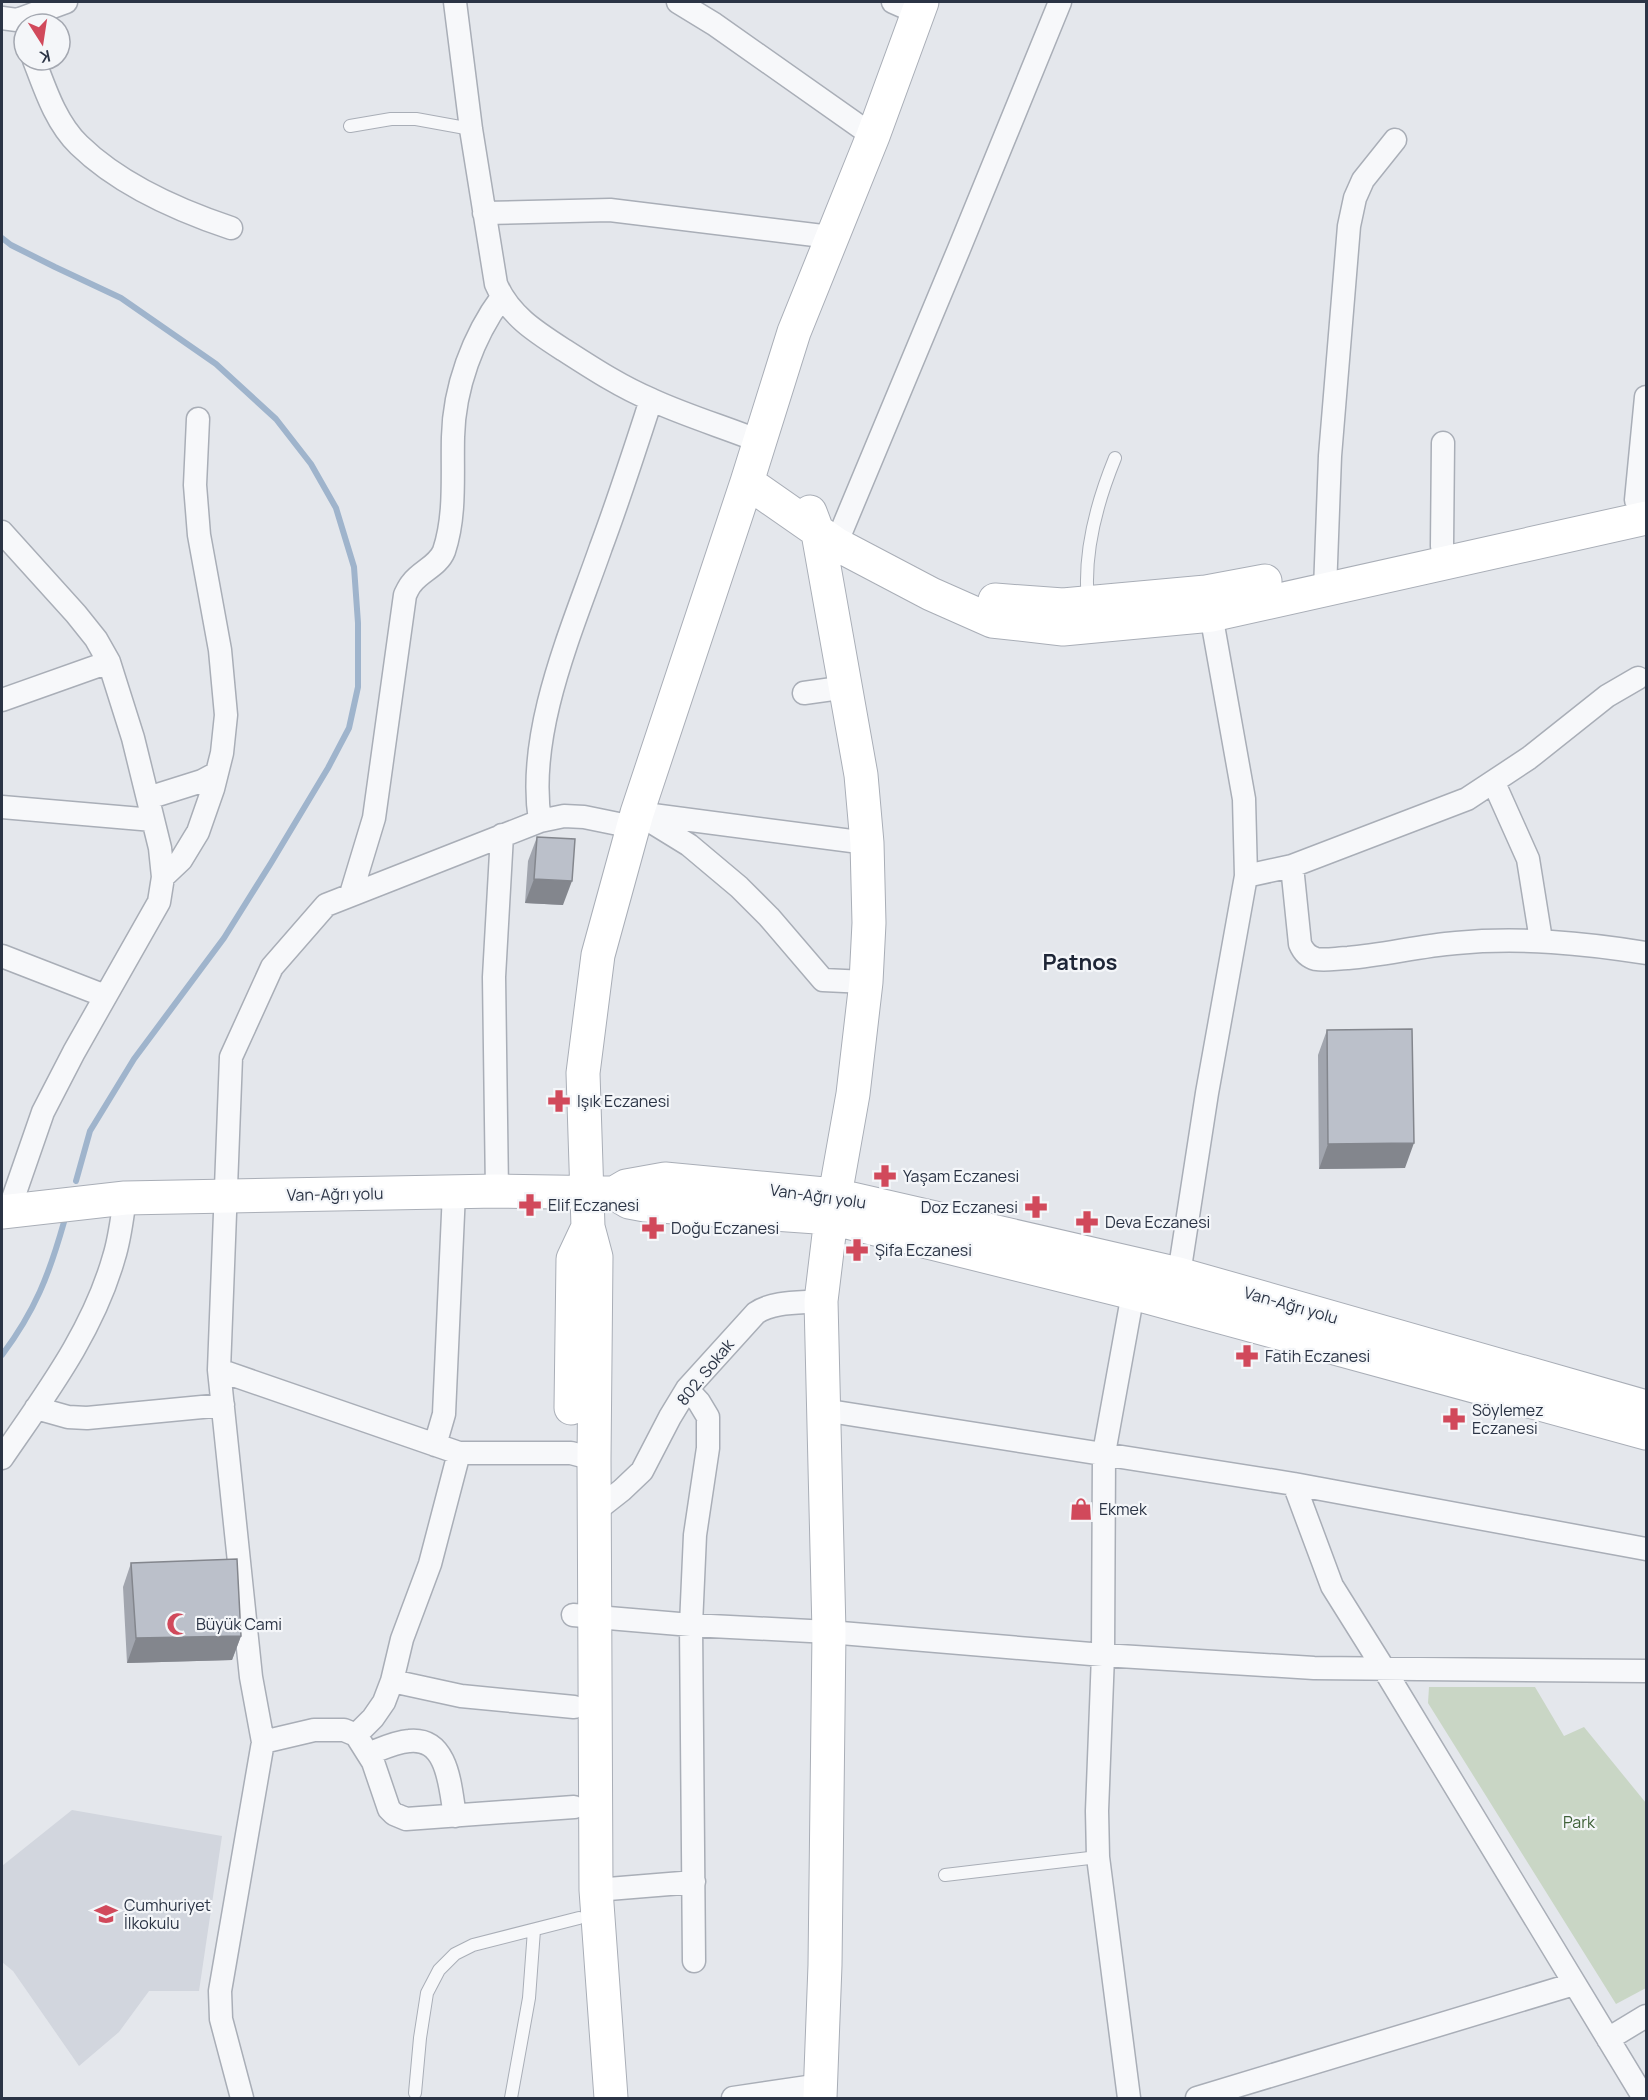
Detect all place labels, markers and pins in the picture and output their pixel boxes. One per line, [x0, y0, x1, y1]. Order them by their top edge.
pharmacy icon: Işık Eczanesi [546, 1088, 572, 1114]
place label: Işık Eczanesi [577, 1090, 670, 1112]
pharmacy icon: Yaşam Eczanesi [872, 1163, 898, 1189]
place label: Yaşam Eczanesi [903, 1165, 1019, 1187]
pharmacy icon: Elif Eczanesi [517, 1192, 543, 1218]
place label: Elif Eczanesi [548, 1194, 639, 1216]
pharmacy icon: Doz Eczanesi [1023, 1194, 1049, 1220]
place label: Doz Eczanesi [921, 1196, 1018, 1218]
pharmacy icon: Deva Eczanesi [1074, 1209, 1100, 1235]
place label: Deva Eczanesi [1105, 1211, 1210, 1233]
pharmacy icon: Doğu Eczanesi [640, 1215, 666, 1241]
place label: Doğu Eczanesi [671, 1217, 779, 1239]
pharmacy icon: Şifa Eczanesi [844, 1237, 870, 1263]
place label: Şifa Eczanesi [875, 1239, 972, 1261]
pharmacy icon: Fatih Eczanesi [1234, 1343, 1260, 1369]
place label: Fatih Eczanesi [1265, 1345, 1370, 1367]
place label: Söylemez Eczanesi [1472, 1399, 1544, 1439]
pharmacy icon: Söylemez Eczanesi [1441, 1406, 1467, 1432]
shop icon: Ekmek [1068, 1496, 1094, 1522]
place label: Ekmek [1099, 1498, 1148, 1520]
mosque icon: Büyük Cami [165, 1611, 191, 1637]
place label: Büyük Cami [196, 1613, 282, 1635]
place label: Cumhuriyet İlkokulu [124, 1894, 211, 1934]
school or university icon: Cumhuriyet İlkokulu [93, 1901, 119, 1927]

